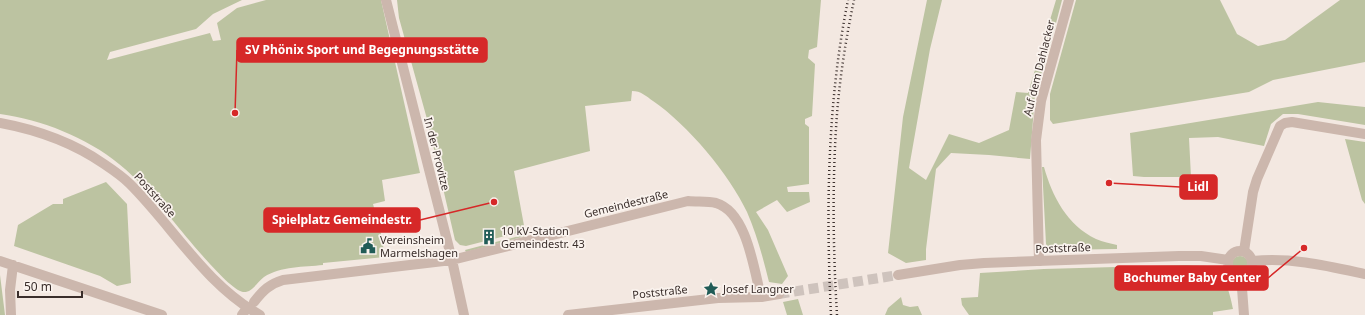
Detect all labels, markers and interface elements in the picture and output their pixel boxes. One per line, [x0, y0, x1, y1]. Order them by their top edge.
street label: Auf dem Dahlacker [1019, 18, 1058, 117]
callout: SV Phönix Sport und Begegnungsstätte [237, 38, 487, 62]
text: SV Phönix Sport und Begegnungsstätte [245, 41, 479, 58]
street label: In der Provitze [421, 116, 454, 192]
street label: Poststraße [131, 169, 179, 220]
callout: Lidl [1180, 175, 1217, 199]
text: Lidl [1187, 178, 1209, 195]
street label: Gemeindestraße [582, 186, 670, 221]
callout: Spielplatz Gemeindestr. [264, 208, 420, 232]
text: Spielplatz Gemeindestr. [272, 211, 412, 228]
place label: 10 kV-Station Gemeindestr. 43 [501, 223, 585, 251]
building icon: 10 kV-Station Gemeindestr. 43 [480, 228, 498, 246]
place label: Vereinsheim Marmelshagen [380, 232, 458, 260]
public building icon: Vereinsheim Marmelshagen [359, 237, 377, 255]
street label: Poststraße [1035, 239, 1091, 256]
callout: Bochumer Baby Center [1115, 266, 1268, 290]
text: Bochumer Baby Center [1123, 269, 1261, 286]
scale bar [18, 273, 82, 299]
text: 50 m [24, 278, 52, 295]
place icon: Josef Langner [702, 280, 720, 298]
street label: Poststraße [632, 281, 688, 302]
place label: Josef Langner [722, 281, 794, 296]

